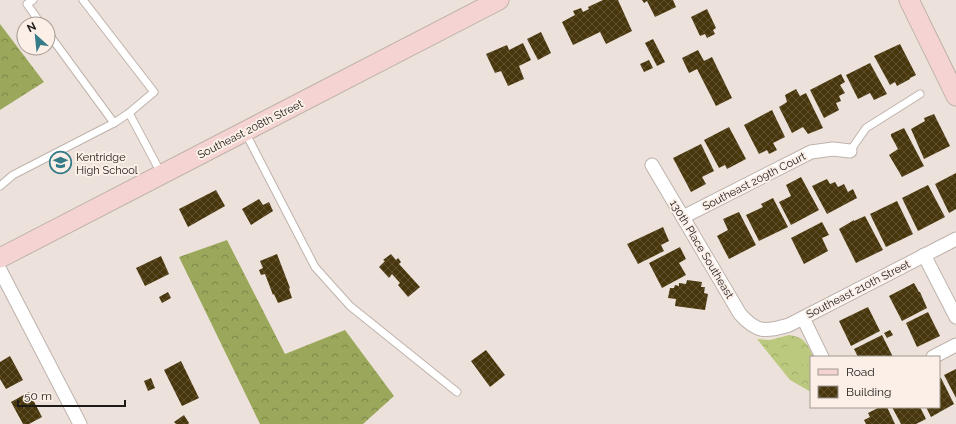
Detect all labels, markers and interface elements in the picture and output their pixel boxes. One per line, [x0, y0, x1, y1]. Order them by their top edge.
north arrow [16, 16, 56, 56]
text: N [25, 20, 38, 35]
street label: Southeast 208th Street [195, 97, 305, 162]
school or university icon: Kentridge High School [48, 150, 74, 176]
street label: Southeast 209th Court [700, 150, 808, 213]
place label: Kentridge High School [76, 151, 138, 177]
street label: 130th Place Southeast [667, 198, 736, 301]
street label: Southeast 210th Street [804, 257, 913, 321]
legend [810, 356, 940, 408]
text: Road [846, 365, 875, 379]
scale bar [18, 382, 125, 408]
text: Building [846, 385, 892, 399]
text: 50 m [24, 389, 52, 403]

